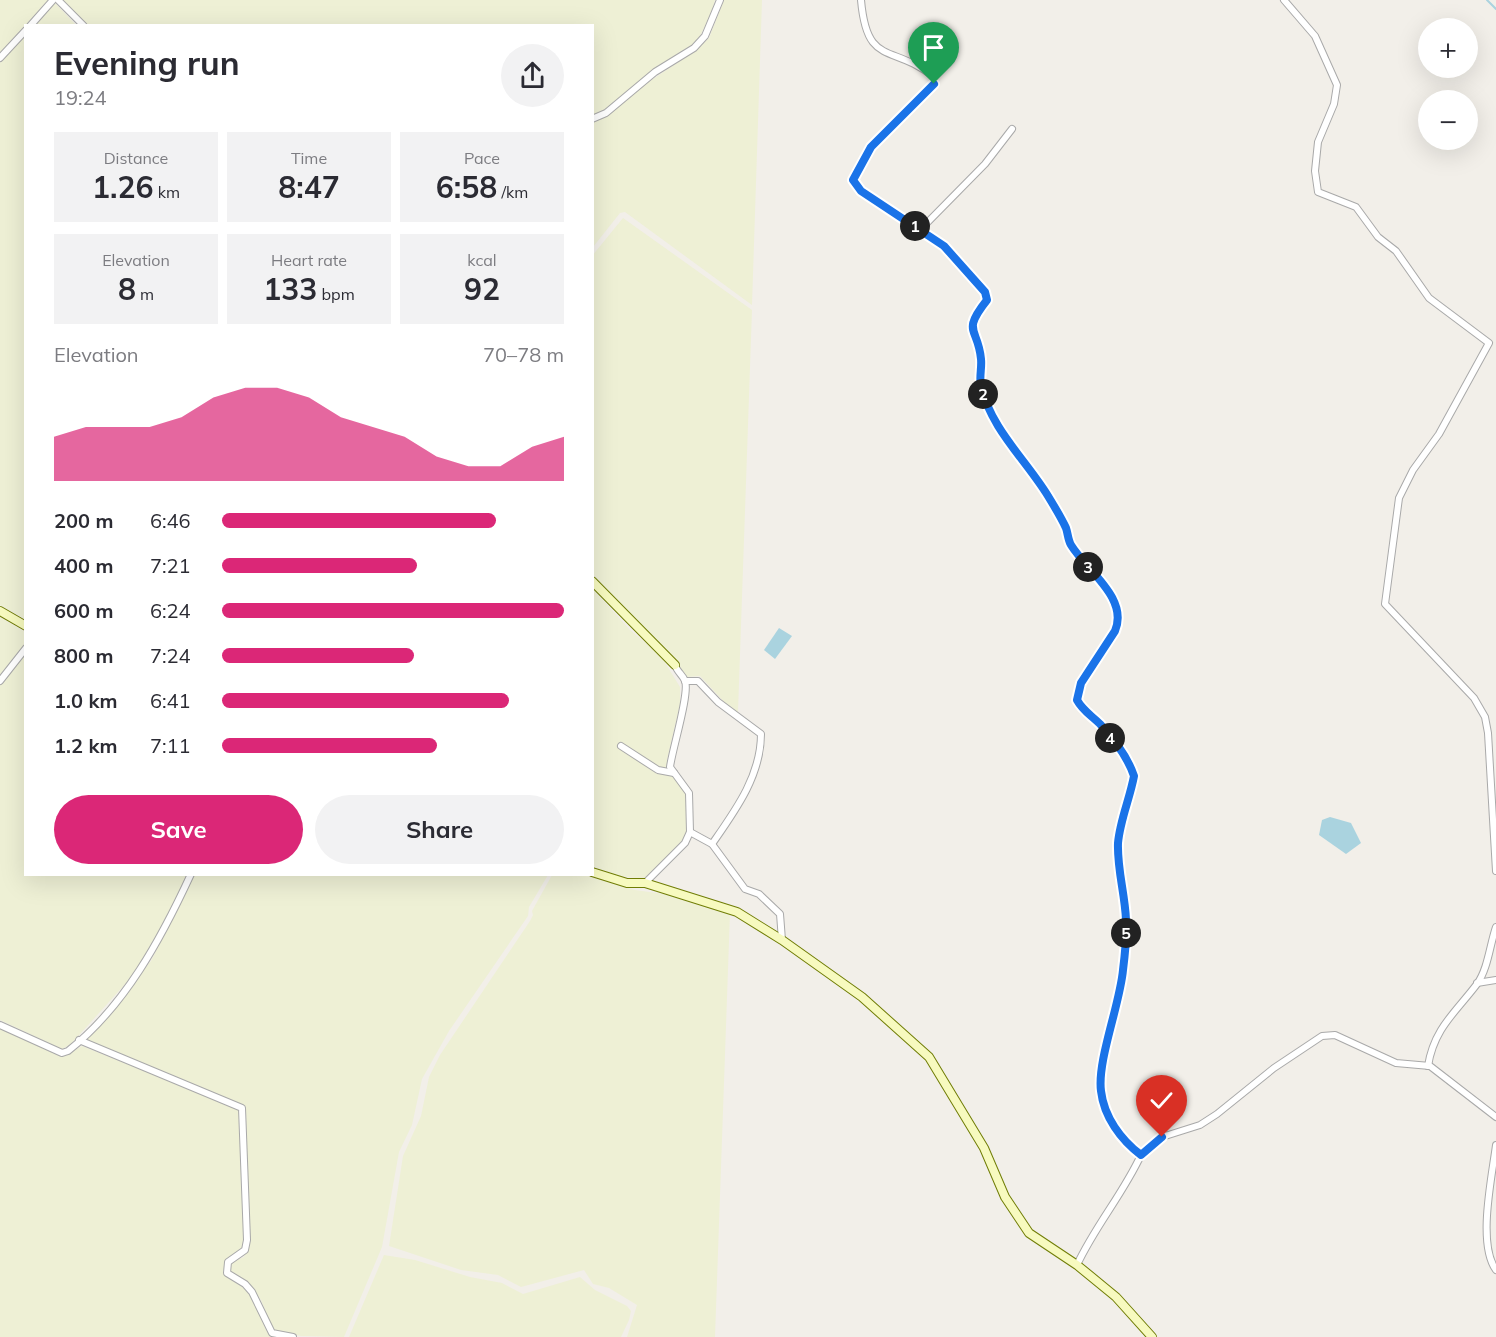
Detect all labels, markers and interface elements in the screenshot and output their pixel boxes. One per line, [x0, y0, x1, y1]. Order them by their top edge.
map controls [1418, 18, 1478, 150]
button: + [1418, 18, 1478, 78]
pin [908, 22, 959, 84]
icon: arrive [917, 31, 950, 64]
text: Evening run [54, 42, 240, 83]
button: share [501, 44, 564, 107]
text: 19:24 [54, 85, 107, 110]
button: − [1418, 90, 1478, 150]
text: Distance [104, 148, 168, 168]
text: Time [291, 148, 327, 168]
text: Pace [464, 148, 500, 168]
text: 1.26 [92, 168, 153, 206]
text: 8:47 [278, 168, 340, 206]
text: 6:58 [436, 168, 497, 206]
text: km [153, 182, 180, 202]
text: /km [497, 182, 528, 202]
pin: 1 [900, 211, 930, 241]
text: 1 [910, 216, 920, 236]
text: Elevation [102, 250, 170, 270]
text: Heart rate [271, 250, 347, 270]
text: kcal [467, 250, 497, 270]
text: 8 [118, 270, 136, 308]
text: 133 [263, 270, 317, 308]
text: 92 [464, 270, 500, 308]
text: m [136, 284, 154, 304]
text: bpm [317, 284, 355, 304]
text: Elevation [54, 342, 139, 367]
text: 70–78 m [483, 342, 564, 367]
pin: 2 [968, 379, 998, 409]
text: 2 [978, 384, 988, 404]
text: 200 m [54, 508, 113, 533]
text: 6:46 [150, 508, 191, 533]
pin: 3 [1073, 552, 1103, 582]
text: 400 m [54, 553, 113, 578]
text: 7:21 [150, 553, 191, 578]
text: 3 [1083, 557, 1093, 577]
text: 600 m [54, 598, 113, 623]
text: 6:24 [150, 598, 191, 623]
text: 800 m [54, 643, 113, 668]
text: 7:24 [150, 643, 191, 668]
text: 1.0 km [54, 688, 117, 713]
text: 6:41 [150, 688, 191, 713]
pin: 4 [1095, 723, 1125, 753]
text: 4 [1105, 728, 1115, 748]
text: 1.2 km [54, 733, 117, 758]
text: 7:11 [150, 733, 191, 758]
button: Save [54, 795, 303, 864]
button: Share [315, 795, 564, 864]
pin: 5 [1111, 918, 1141, 948]
text: 5 [1121, 923, 1131, 943]
pin [1136, 1075, 1187, 1137]
icon: check [1145, 1084, 1178, 1117]

